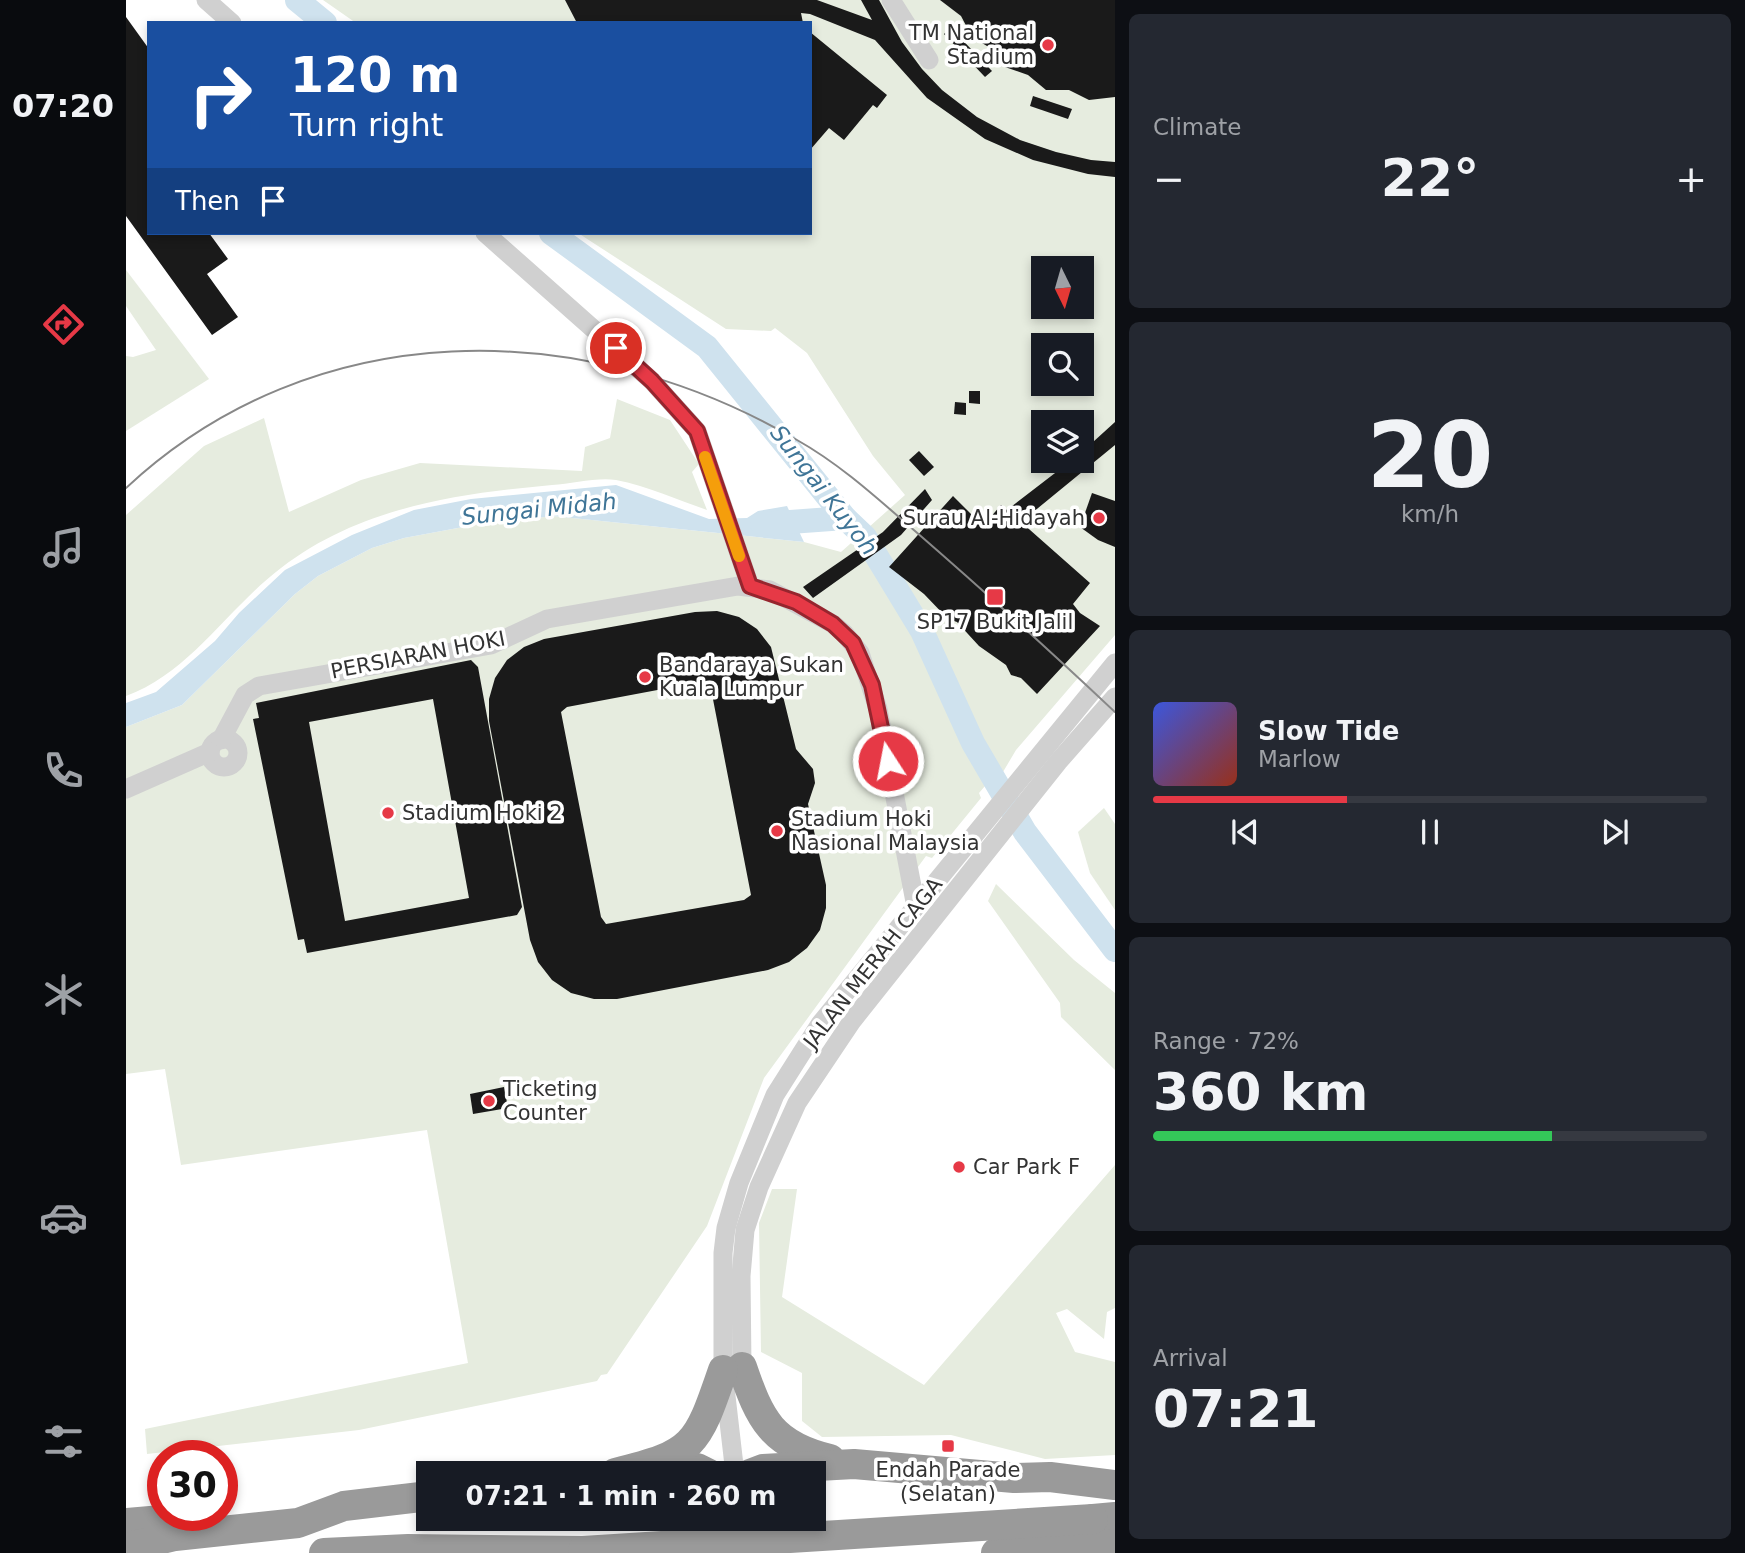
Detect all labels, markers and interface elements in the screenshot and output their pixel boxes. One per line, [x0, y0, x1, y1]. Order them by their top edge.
place label: TM National Stadium [908, 21, 1034, 69]
marker: TM National Stadium [1040, 37, 1056, 53]
text: 120 m [290, 47, 460, 104]
icon: right [175, 49, 266, 140]
text: 07:20 [12, 87, 114, 125]
text: Turn right [290, 106, 443, 144]
text: Climate [1153, 114, 1242, 140]
text: 22° [1381, 148, 1479, 208]
text: − [1153, 157, 1185, 201]
text: + [1675, 157, 1707, 201]
icon: arrive [254, 182, 292, 220]
text: Then [175, 186, 240, 216]
north arrow [1031, 256, 1094, 318]
map controls [1031, 256, 1094, 473]
icon: directions [39, 300, 88, 349]
pin [586, 318, 646, 378]
icon: arrive [597, 329, 635, 367]
button: search [1031, 333, 1094, 396]
text: 20 [1367, 403, 1493, 508]
button: layers [1031, 410, 1094, 473]
water label: Sungai Kuyoh [765, 420, 883, 560]
water label: Sungai Midah [460, 488, 618, 530]
text: km/h [1401, 501, 1459, 527]
place label: Surau Al-Hidayah [903, 506, 1085, 530]
marker: Surau Al-Hidayah [1091, 510, 1107, 526]
icon: music [39, 523, 88, 572]
marker: SP17 Bukit Jalil [985, 587, 1005, 607]
place label: SP17 Bukit Jalil [917, 610, 1073, 634]
street label: PERSIARAN HOKI [329, 626, 507, 684]
place label: Bandaraya Sukan Kuala Lumpur [659, 653, 844, 701]
marker: Bandaraya Sukan Kuala Lumpur [637, 669, 653, 685]
text: Slow Tide [1258, 716, 1399, 746]
position arrow [851, 724, 925, 798]
icon: phone [39, 746, 88, 795]
text: Marlow [1258, 746, 1341, 772]
place label: Stadium Hoki 2 [402, 801, 563, 825]
marker: Stadium Hoki 2 [380, 805, 396, 821]
place label: Stadium Hoki Nasional Malaysia [791, 807, 980, 855]
icon: previous [1226, 813, 1264, 851]
icon: pause [1411, 813, 1449, 851]
icon: next [1596, 813, 1634, 851]
marker: Stadium Hoki Nasional Malaysia [769, 823, 785, 839]
street label: JALAN MERAH CAGA [798, 872, 948, 1055]
icon: climate [39, 970, 88, 1019]
text: Range · 72% [1153, 1028, 1299, 1054]
text: 360 km [1153, 1062, 1368, 1122]
place label: Ticketing Counter [502, 1077, 598, 1125]
marker: Ticketing Counter [481, 1093, 497, 1109]
place label: Car Park F [973, 1155, 1080, 1179]
marker: Car Park F [951, 1159, 967, 1175]
icon: car [39, 1193, 88, 1242]
text: Arrival [1153, 1345, 1228, 1371]
text: 07:21 [1153, 1379, 1319, 1439]
icon: filters [39, 1417, 88, 1466]
marker: Endah Parade (Selatan) [940, 1438, 956, 1454]
speed limit sign: 30 [147, 1440, 238, 1531]
place label: Endah Parade (Selatan) [875, 1458, 1021, 1506]
text: 07:21 · 1 min · 260 m [466, 1481, 776, 1511]

